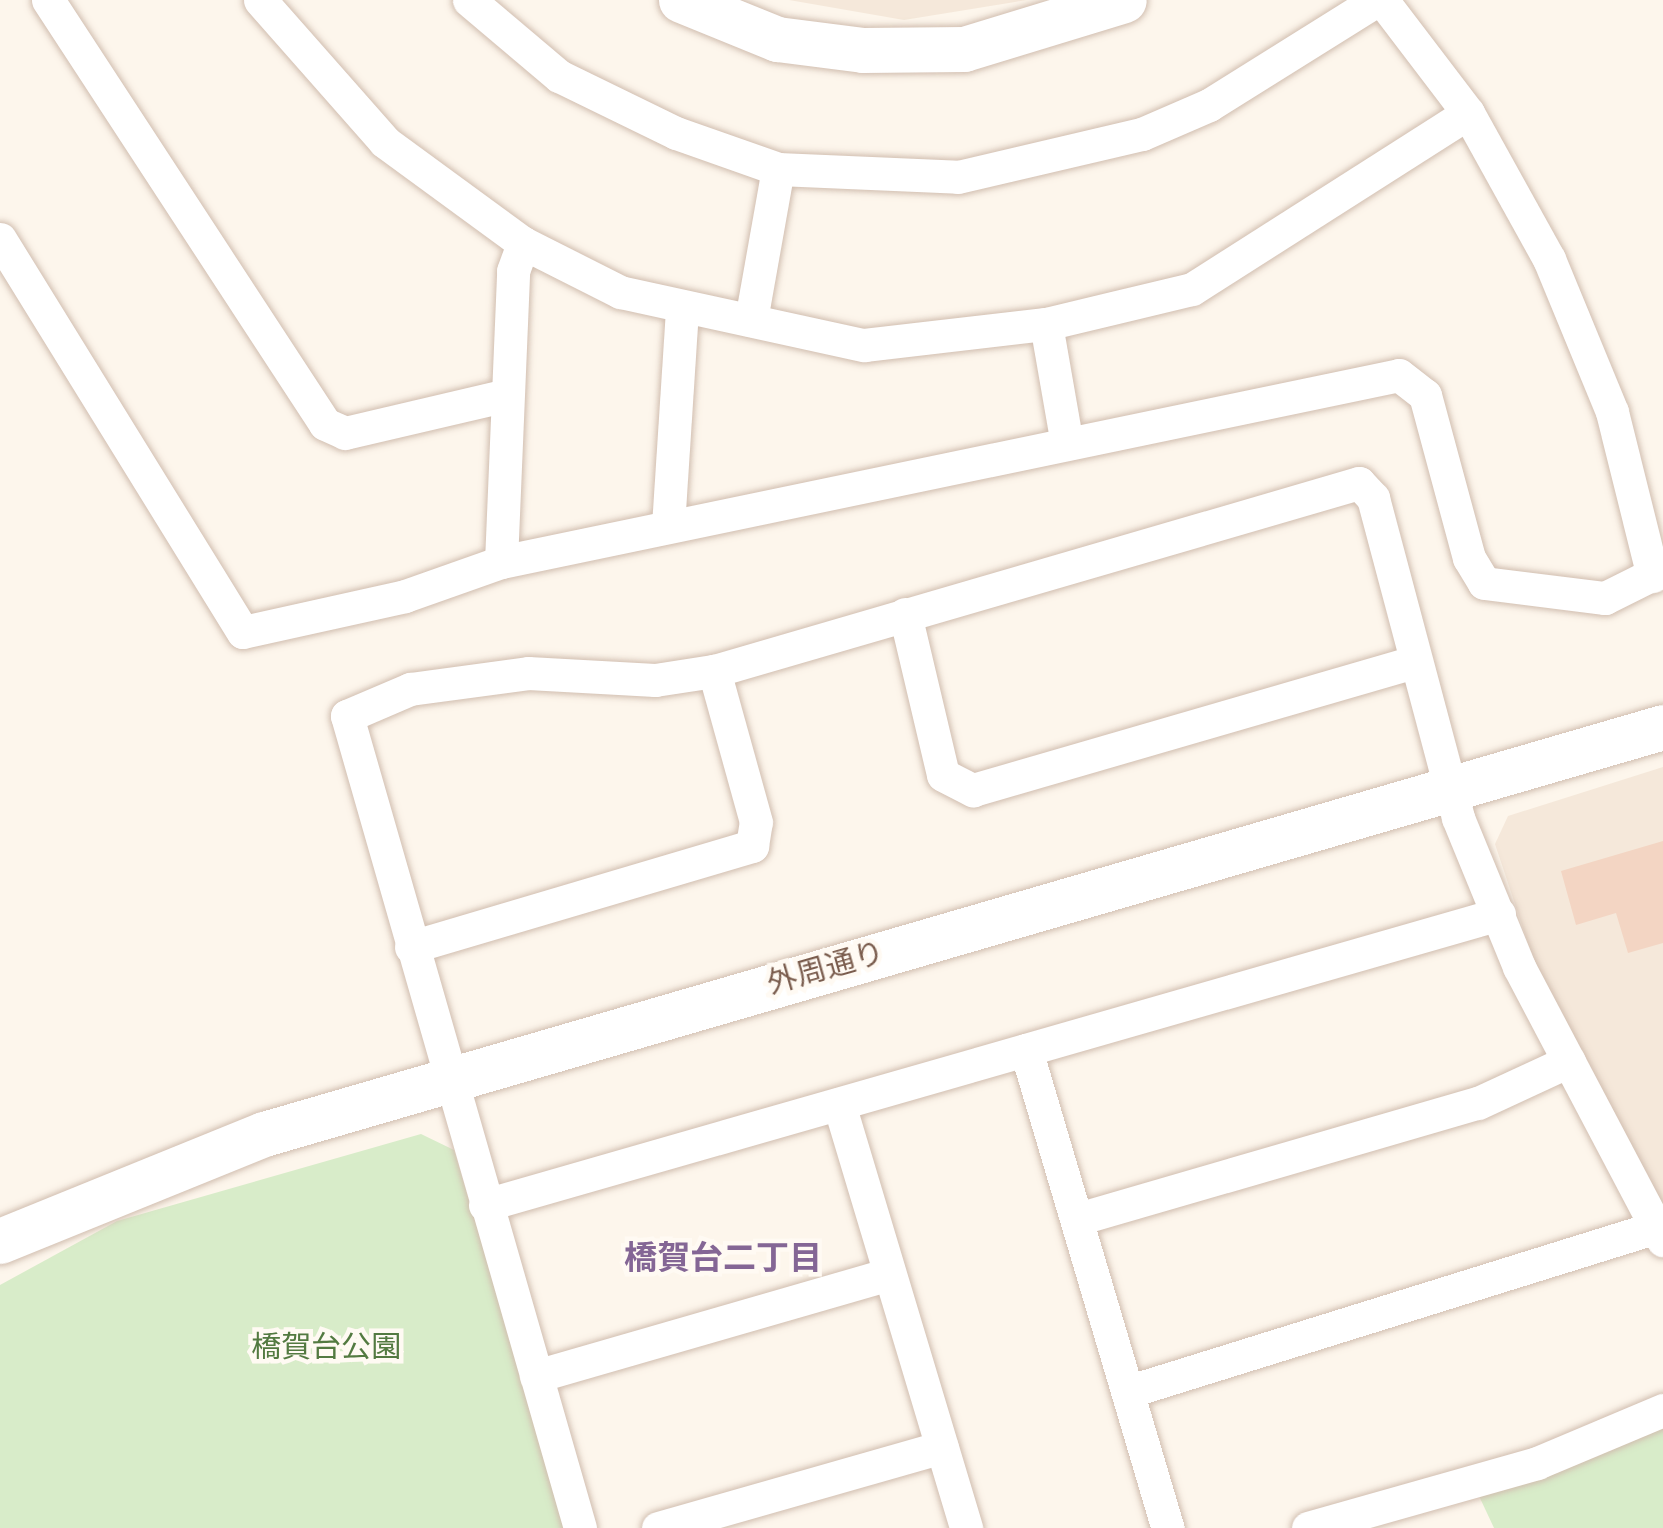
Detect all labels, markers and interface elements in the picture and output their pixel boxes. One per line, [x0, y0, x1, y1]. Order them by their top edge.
street label: 外周通り [763, 935, 889, 1003]
district label: 橋賀台二丁目 [624, 1239, 822, 1279]
park label: 橋賀台公園 [251, 1330, 401, 1366]

